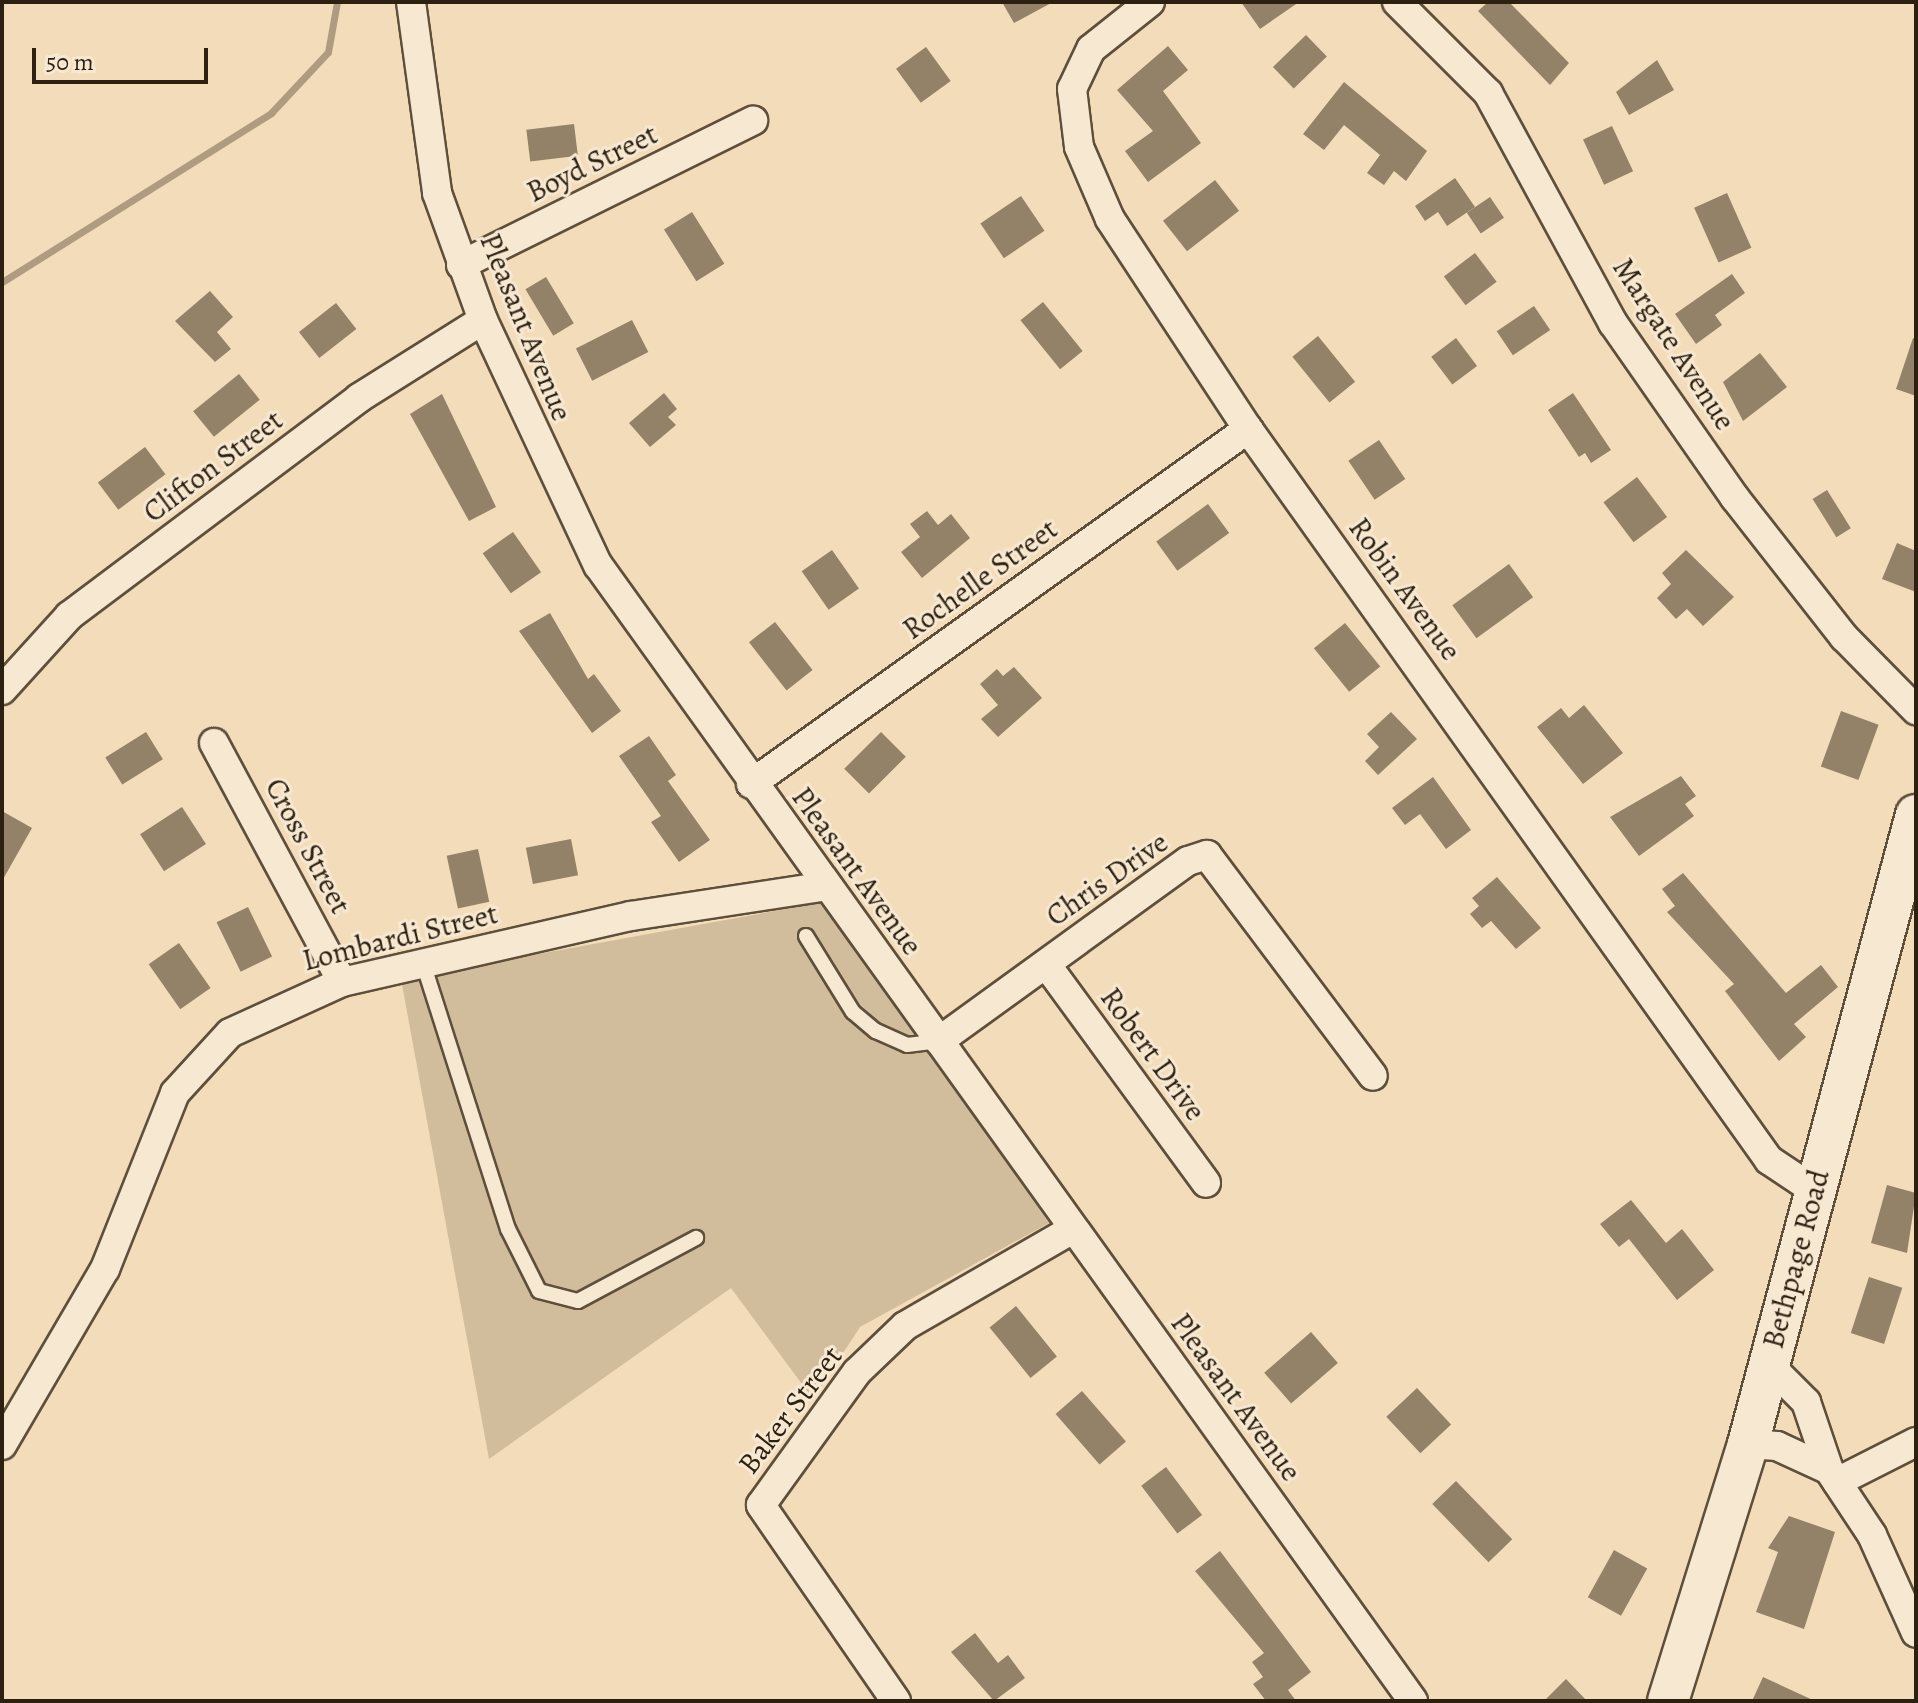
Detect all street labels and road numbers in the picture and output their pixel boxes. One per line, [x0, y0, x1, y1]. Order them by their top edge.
street label: Boyd Street [521, 116, 663, 210]
street label: Pleasant Avenue [472, 228, 580, 426]
street label: Margate Avenue [1605, 251, 1743, 437]
street label: Clifton Street [136, 402, 290, 530]
street label: Rochelle Street [896, 511, 1064, 647]
street label: Robin Avenue [1341, 511, 1469, 667]
street label: Cross Street [257, 772, 359, 920]
street label: Pleasant Avenue [784, 780, 930, 962]
street label: Chris Drive [1039, 824, 1175, 934]
street label: Lombardi Street [299, 895, 501, 979]
street label: Robert Drive [1093, 980, 1213, 1128]
street label: Bethpage Road [1755, 1166, 1837, 1352]
street label: Pleasant Avenue [1163, 1306, 1309, 1488]
street label: Baker Street [730, 1339, 850, 1481]

